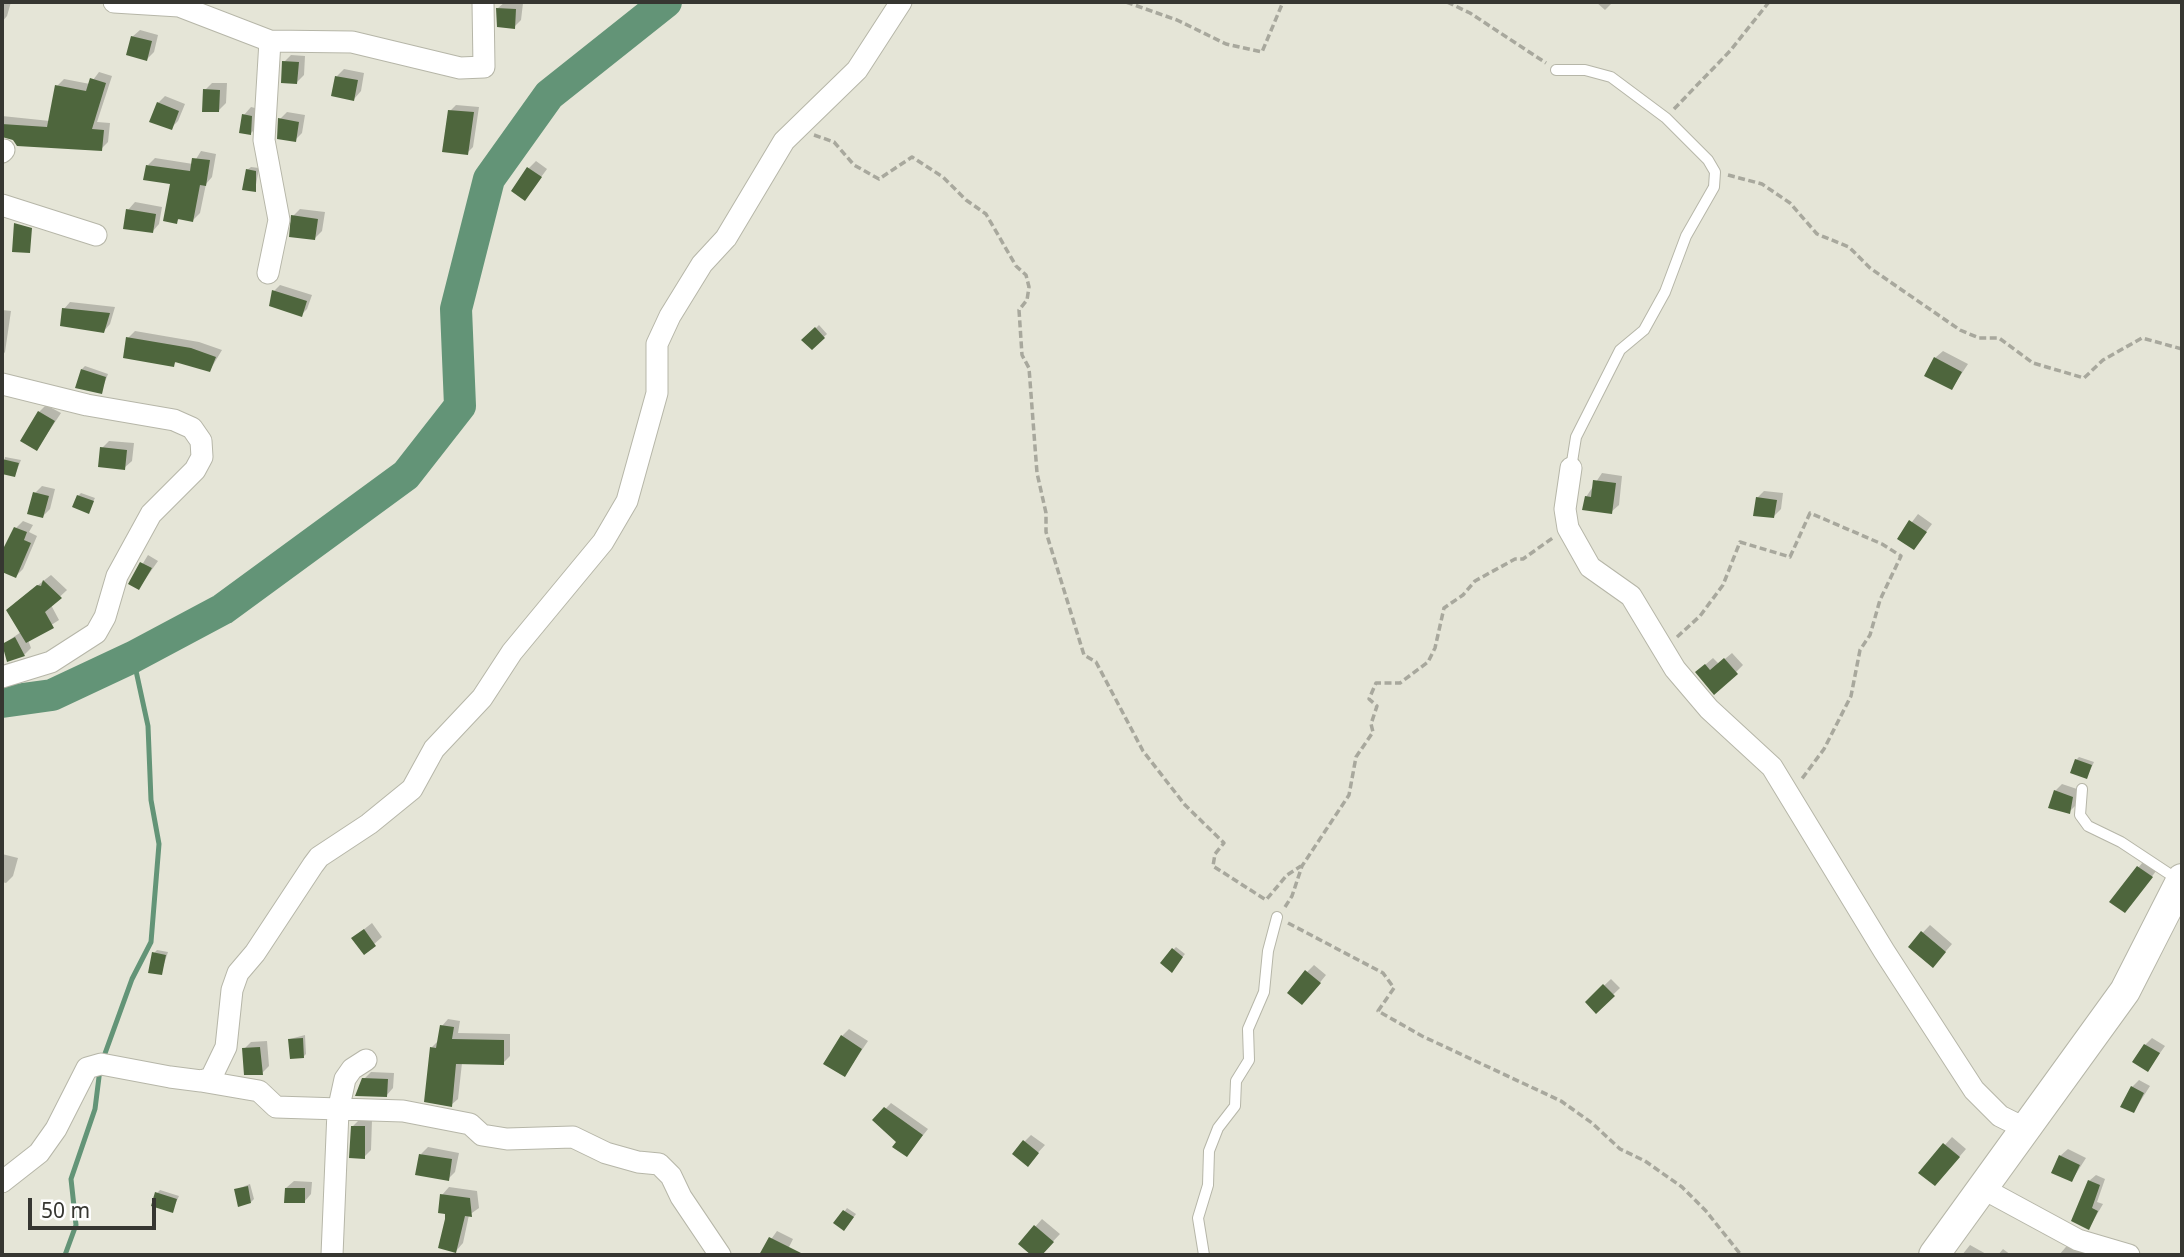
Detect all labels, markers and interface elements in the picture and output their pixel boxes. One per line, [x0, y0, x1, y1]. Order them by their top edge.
scale bar [32, 1184, 159, 1228]
text: 50 m [41, 1196, 90, 1224]

